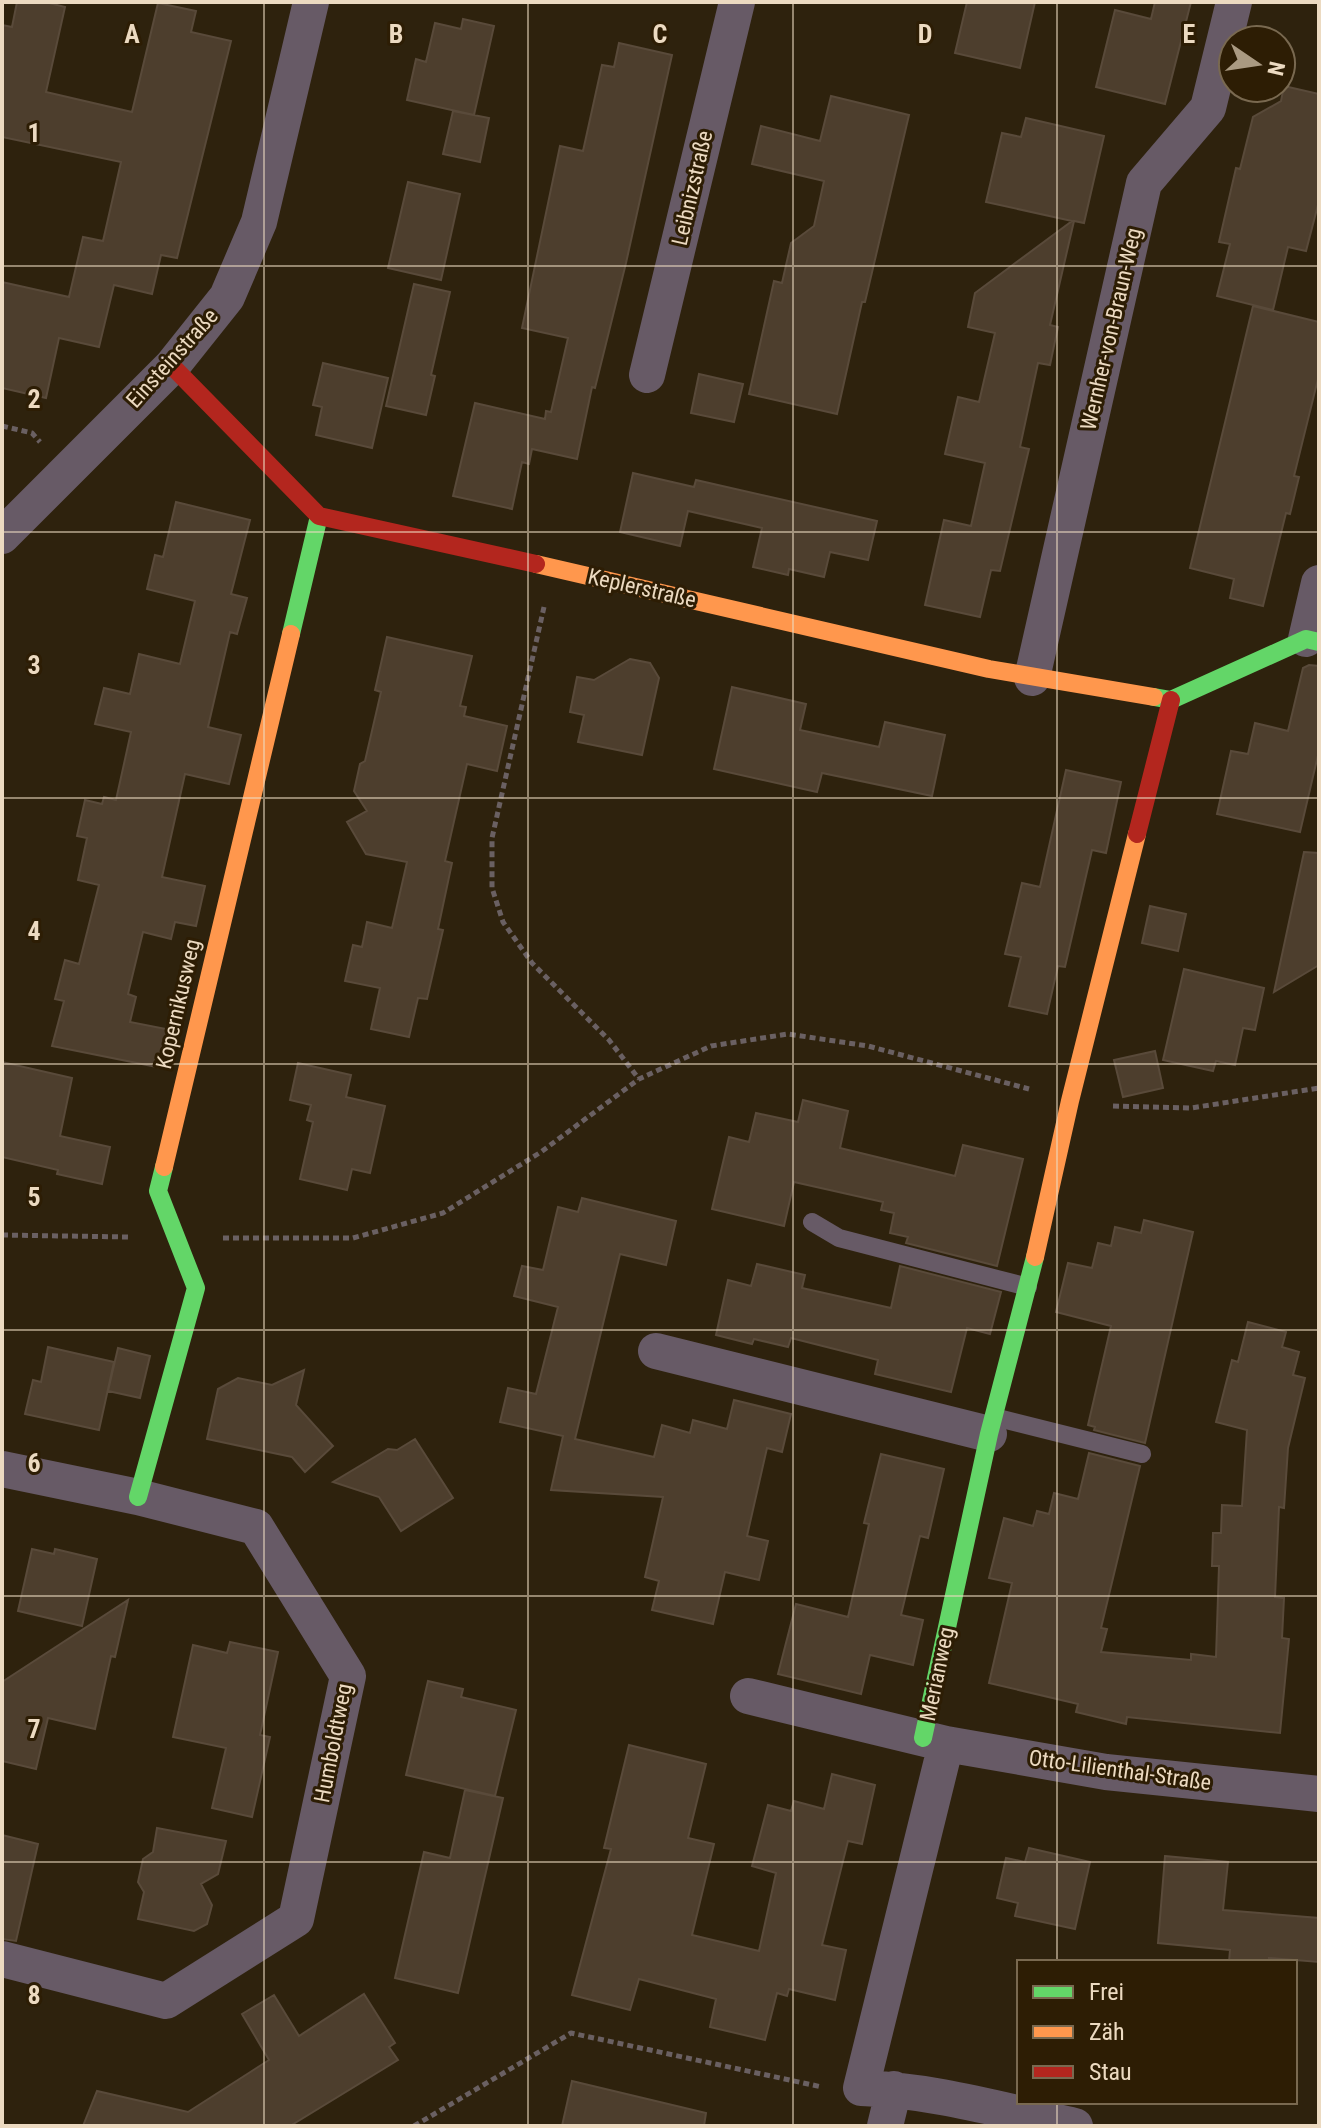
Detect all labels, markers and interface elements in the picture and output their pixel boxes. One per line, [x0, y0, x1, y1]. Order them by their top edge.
text: A [124, 19, 140, 49]
text: B [389, 19, 403, 49]
text: C [653, 19, 668, 49]
text: D [918, 19, 932, 49]
text: E [1183, 19, 1196, 49]
north arrow [1217, 24, 1297, 104]
text: N [1262, 59, 1290, 78]
text: 1 [27, 118, 41, 148]
street label: Leibnizstraße [667, 128, 717, 248]
street label: Wernher-von-Braun-Weg [1076, 225, 1146, 433]
street label: Einsteinstraße [121, 303, 223, 413]
text: 2 [27, 384, 41, 414]
street label: Keplerstraße [586, 563, 698, 613]
text: 3 [27, 650, 41, 680]
text: 4 [27, 916, 41, 946]
street label: Kopernikusweg [151, 937, 205, 1071]
text: 5 [27, 1182, 41, 1212]
text: 6 [27, 1448, 41, 1478]
street label: Merianweg [915, 1625, 959, 1723]
street label: Humboldtweg [309, 1681, 357, 1805]
text: 7 [27, 1714, 41, 1744]
street label: Otto-Lilienthal-Straße [1027, 1745, 1213, 1795]
legend [1017, 1960, 1297, 2104]
text: Frei [1089, 1978, 1124, 2006]
text: 8 [27, 1980, 41, 2010]
text: Zäh [1089, 2018, 1125, 2046]
text: Stau [1089, 2058, 1132, 2086]

